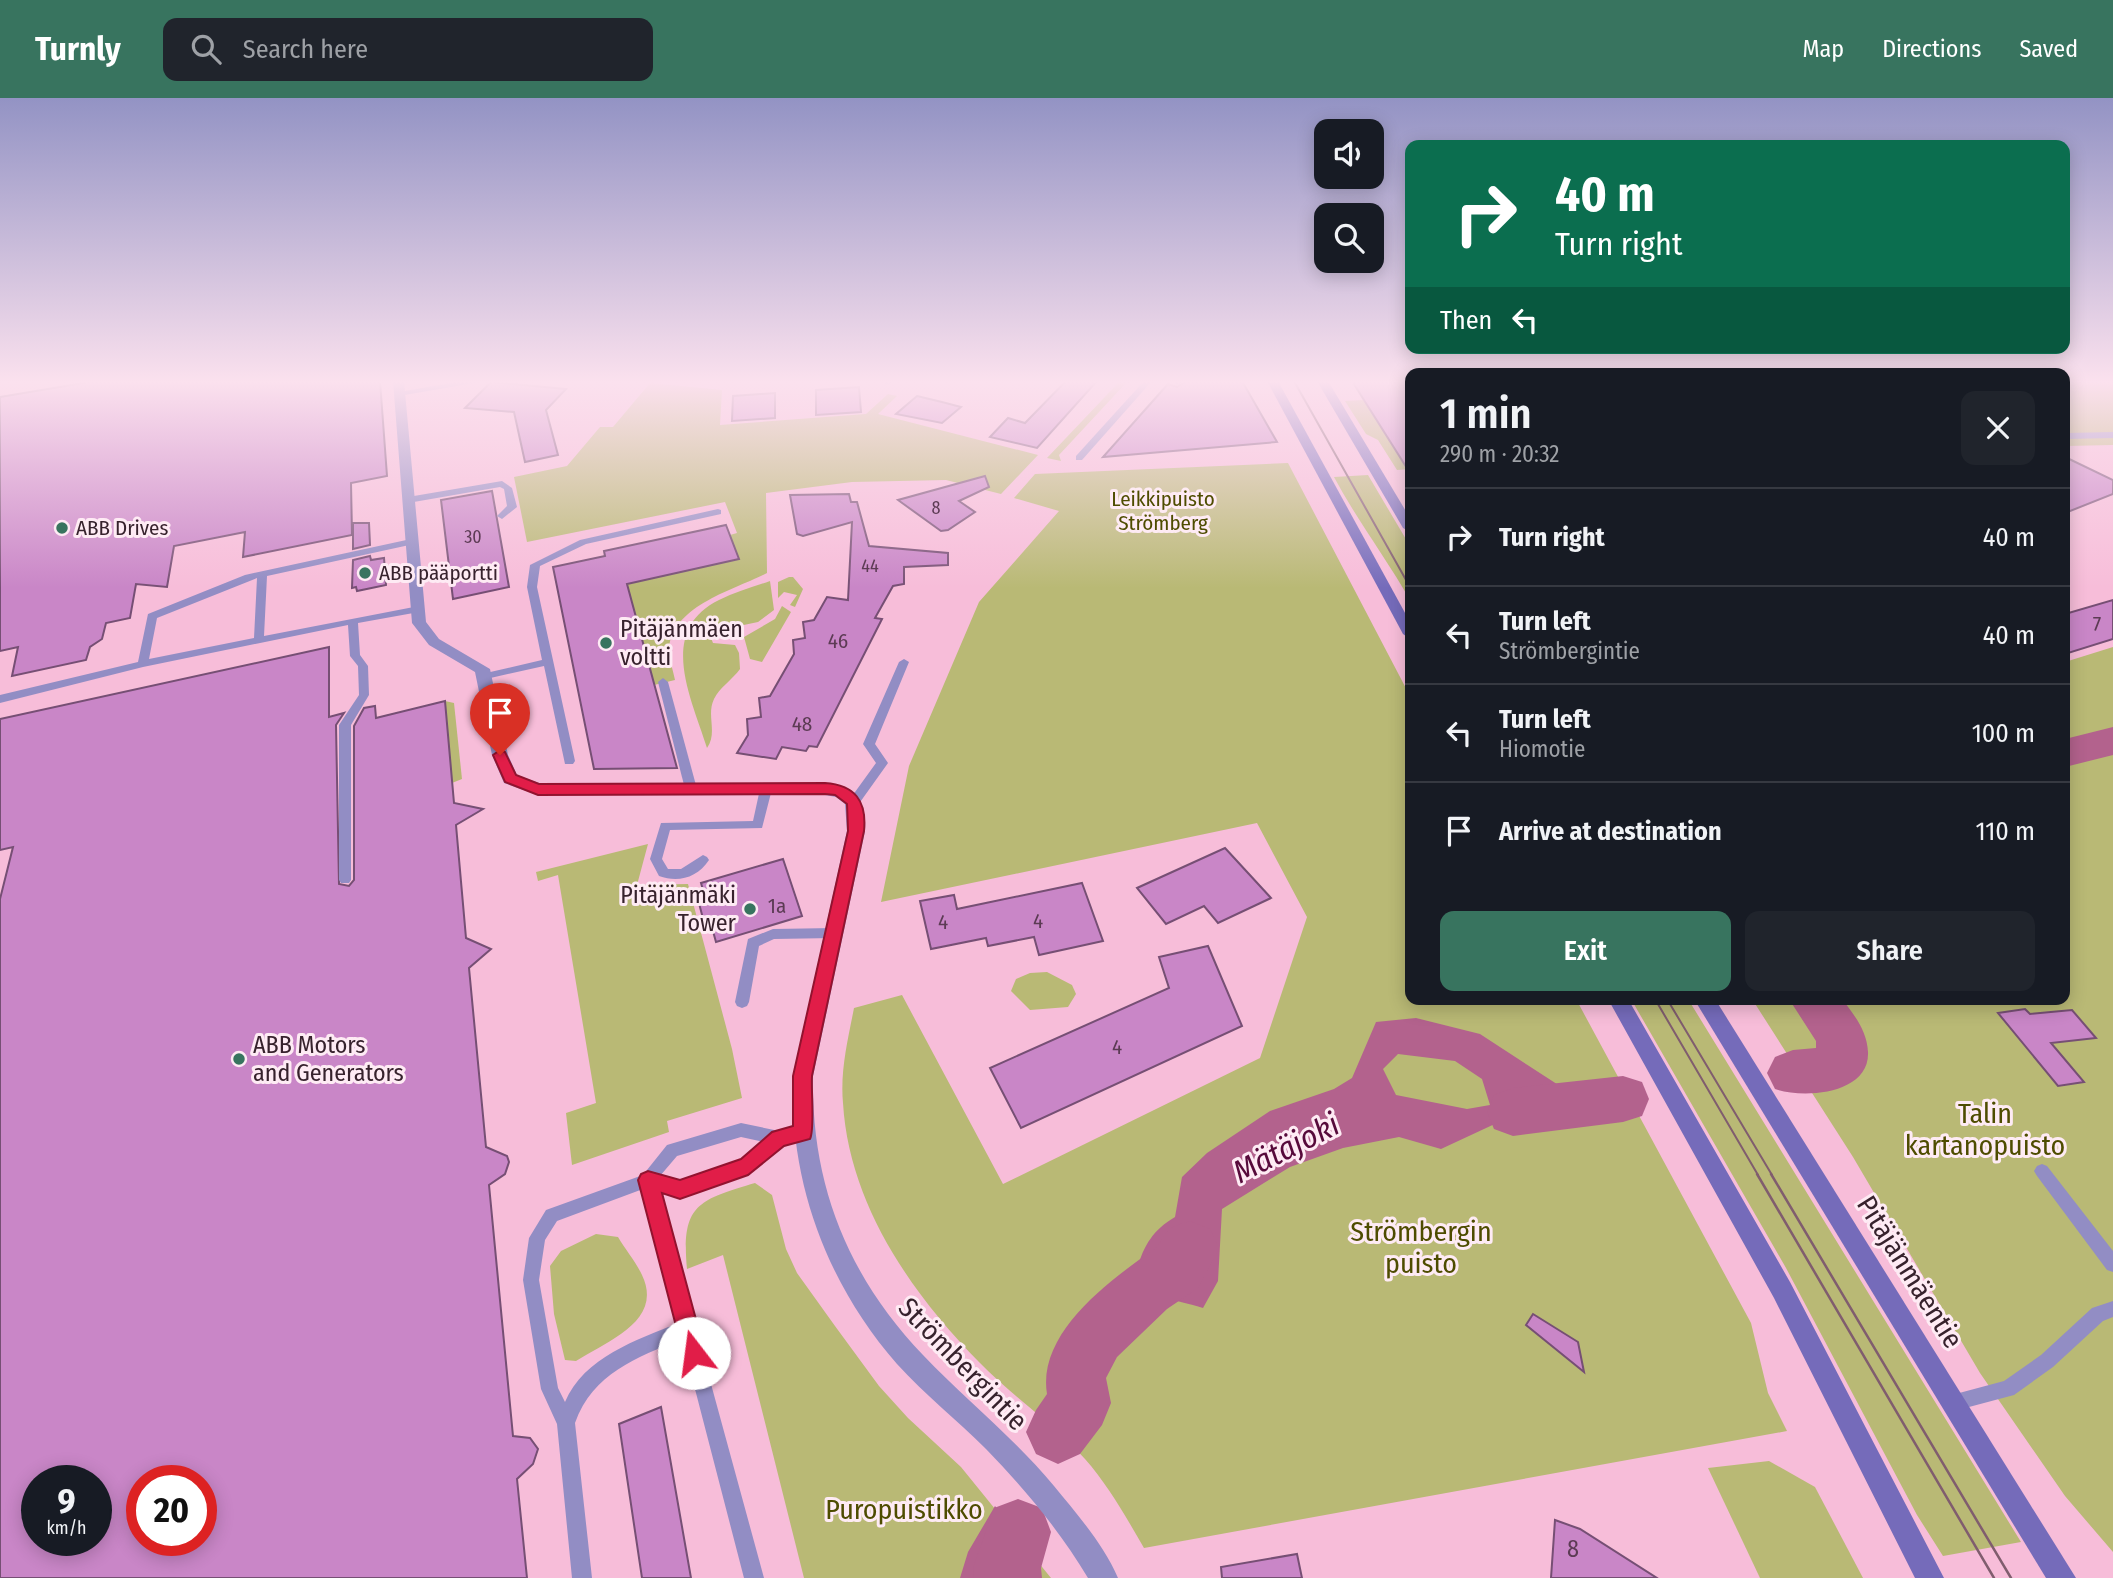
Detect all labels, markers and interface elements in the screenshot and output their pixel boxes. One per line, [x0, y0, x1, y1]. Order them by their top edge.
search box [163, 18, 653, 81]
text: Turnly [35, 29, 121, 69]
icon: search [187, 30, 225, 68]
text: Search here [243, 34, 368, 65]
text: Map [1803, 35, 1844, 63]
text: Directions [1882, 35, 1981, 63]
text: Saved [2019, 35, 2078, 63]
map controls [1314, 119, 1384, 273]
button: sound [1314, 119, 1384, 189]
text: 40 m [1555, 165, 1655, 224]
icon: right [1440, 168, 1531, 259]
button: search [1314, 203, 1384, 273]
text: Turn right [1555, 225, 1682, 263]
icon: left [1506, 301, 1544, 339]
text: Then [1440, 305, 1492, 336]
text: 1 min [1440, 389, 1531, 439]
button: close [1961, 391, 2035, 465]
text: 290 m · 20:32 [1440, 440, 1559, 468]
park label: Leikkipuisto Strömberg [1111, 486, 1215, 536]
house number: 8 [932, 497, 941, 519]
place label: ABB Drives [76, 515, 168, 541]
icon: right [1440, 518, 1478, 556]
marker: ABB Drives [54, 520, 70, 536]
text: Turn right [1499, 522, 1605, 553]
text: 40 m [1983, 522, 2035, 553]
house number: 30 [464, 526, 482, 548]
house number: 44 [861, 555, 879, 577]
place label: ABB pääportti [379, 560, 498, 586]
marker: ABB pääportti [357, 565, 373, 581]
text: Turn left [1499, 606, 1591, 637]
house number: 7 [2093, 611, 2101, 637]
place label: Pitäjänmäen voltti [620, 615, 743, 671]
icon: left [1440, 616, 1478, 654]
text: 40 m [1983, 620, 2035, 651]
house number: 46 [828, 628, 848, 654]
marker: Pitäjänmäen voltti [598, 635, 614, 651]
text: Strömbergintie [1499, 637, 1640, 665]
pin [470, 683, 530, 755]
icon: arrive [481, 694, 519, 732]
text: Turn left [1499, 704, 1591, 735]
house number: 48 [792, 711, 812, 737]
icon: left [1440, 714, 1478, 752]
text: 100 m [1972, 718, 2035, 749]
text: Hiomotie [1499, 735, 1585, 763]
icon: arrive [1440, 812, 1478, 850]
text: Arrive at destination [1499, 816, 1722, 847]
text: 110 m [1975, 816, 2035, 847]
place label: Pitäjänmäki Tower [620, 881, 737, 937]
house number: 1a [768, 893, 786, 919]
marker: Pitäjänmäki Tower [742, 901, 758, 917]
house number: 4 [1033, 908, 1043, 934]
house number: 4 [938, 909, 948, 935]
button: Exit [1440, 911, 1731, 991]
button: Share [1745, 911, 2035, 991]
place label: ABB Motors and Generators [253, 1031, 404, 1087]
house number: 4 [1112, 1034, 1122, 1060]
marker: ABB Motors and Generators [231, 1051, 247, 1067]
park label: Talin kartanopuisto [1905, 1097, 2065, 1162]
water label: Mätäjoki [1226, 1105, 1346, 1191]
street label: Pitäjänmäentie [1850, 1190, 1970, 1354]
park label: Strömbergin puisto [1350, 1215, 1492, 1280]
street label: Strömbergintie [892, 1291, 1034, 1437]
position arrow [657, 1316, 731, 1390]
speed limit sign: 20 [126, 1465, 217, 1556]
text: 9 [57, 1480, 76, 1522]
park label: Puropuistikko [825, 1493, 983, 1526]
text: km/h [46, 1517, 87, 1539]
house number: 8 [1567, 1535, 1579, 1563]

